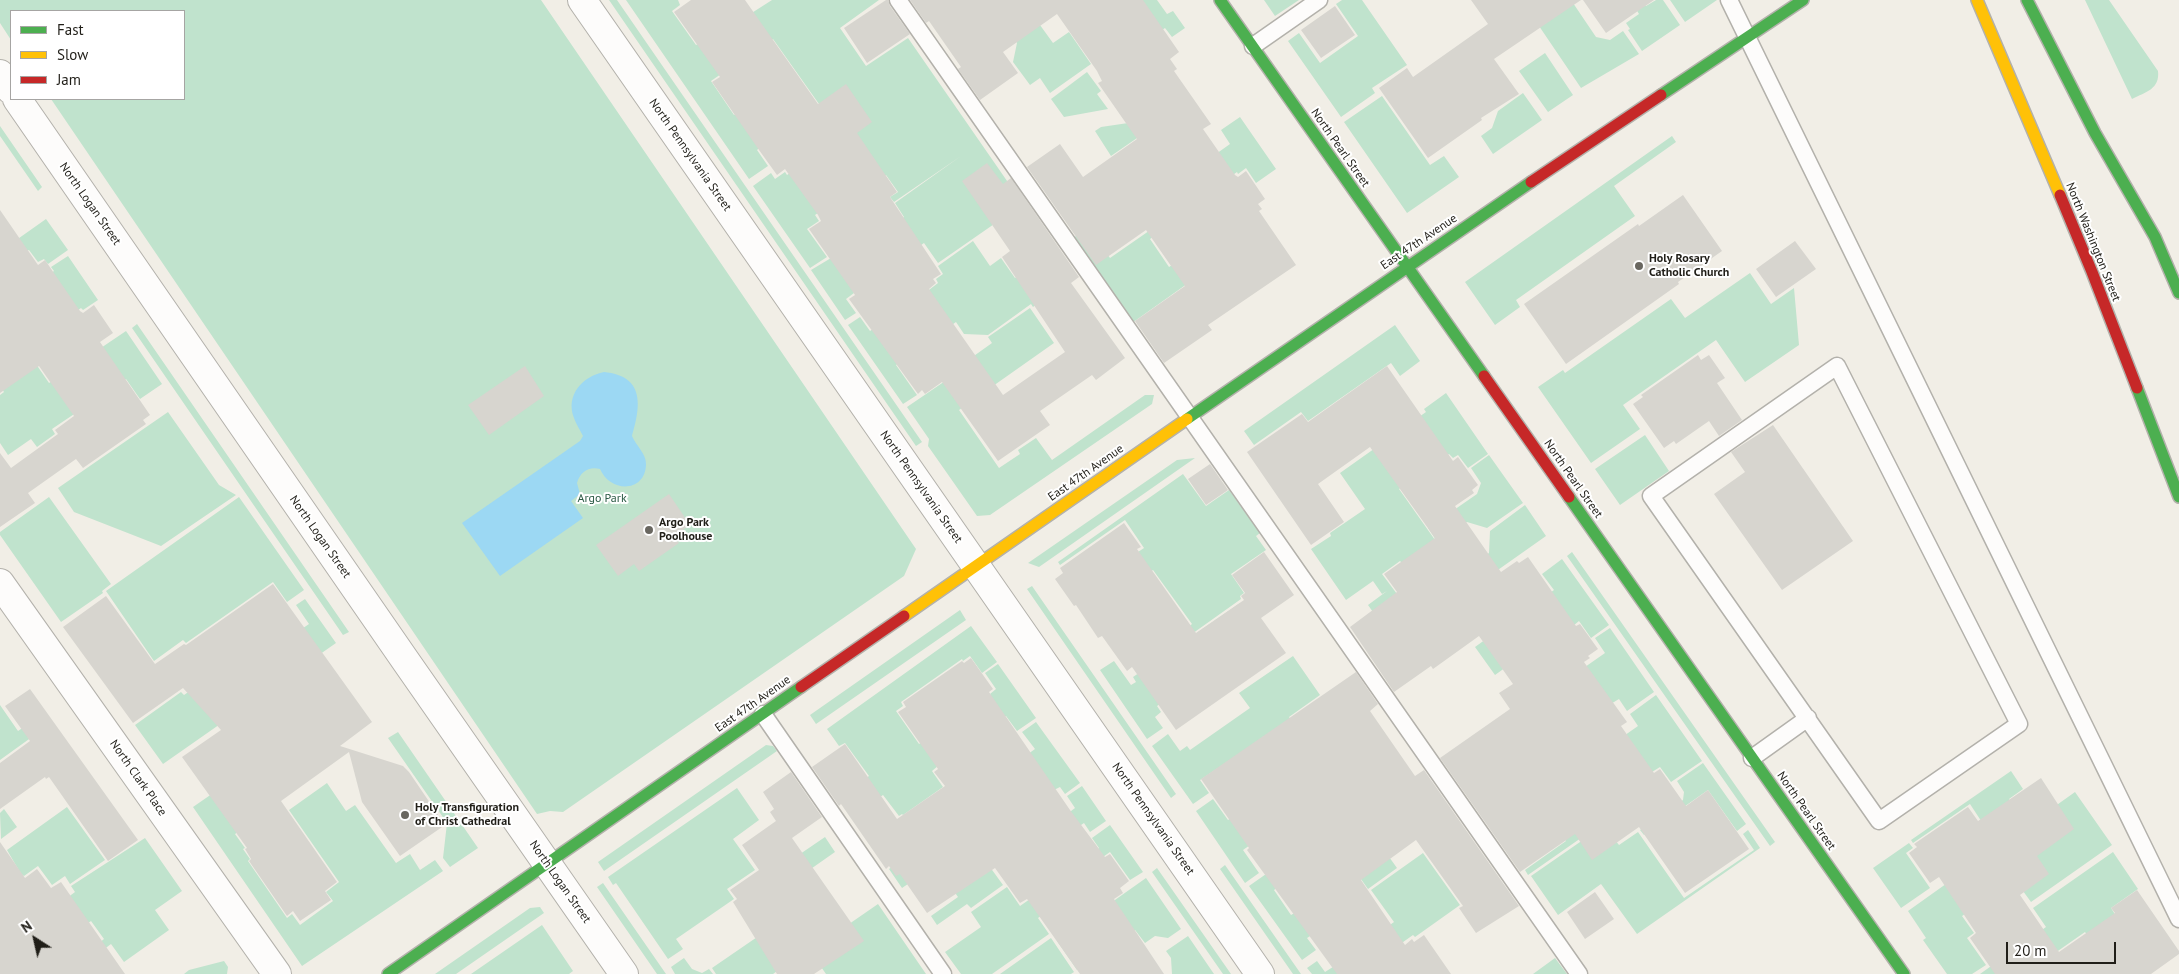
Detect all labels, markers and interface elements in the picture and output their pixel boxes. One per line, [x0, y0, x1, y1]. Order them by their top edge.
legend [10, 10, 185, 100]
text: Fast [57, 20, 84, 39]
text: Slow [57, 45, 88, 64]
text: Jam [57, 70, 81, 89]
street label: North Pennsylvania Street [646, 96, 734, 214]
street label: North Pearl Street [1308, 106, 1372, 190]
street label: North Logan Street [56, 160, 124, 248]
street label: North Washington Street [2063, 181, 2123, 303]
street label: East 47th Avenue [1378, 211, 1460, 273]
place label: Holy Rosary Catholic Church [1649, 252, 1729, 280]
marker: Holy Rosary Catholic Church [1633, 260, 1645, 272]
street label: North Pennsylvania Street [877, 428, 965, 546]
street label: North Pearl Street [1541, 437, 1605, 521]
street label: East 47th Avenue [1045, 442, 1127, 504]
park label: Argo Park [577, 492, 627, 506]
street label: North Logan Street [286, 493, 354, 581]
place label: Argo Park Poolhouse [659, 516, 712, 544]
marker: Argo Park Poolhouse [643, 524, 655, 536]
street label: East 47th Avenue [712, 673, 794, 735]
street label: North Clark Place [106, 737, 170, 819]
street label: North Pennsylvania Street [1109, 760, 1197, 878]
street label: North Pearl Street [1774, 769, 1838, 853]
place label: Holy Transfiguration of Christ Cathedral [415, 801, 519, 829]
marker: Holy Transfiguration of Christ Cathedral [399, 809, 411, 821]
street label: North Logan Street [526, 838, 594, 926]
north arrow [10, 914, 60, 964]
text: N [17, 917, 35, 937]
scale bar [2009, 932, 2119, 964]
text: 20 m [2014, 941, 2047, 960]

